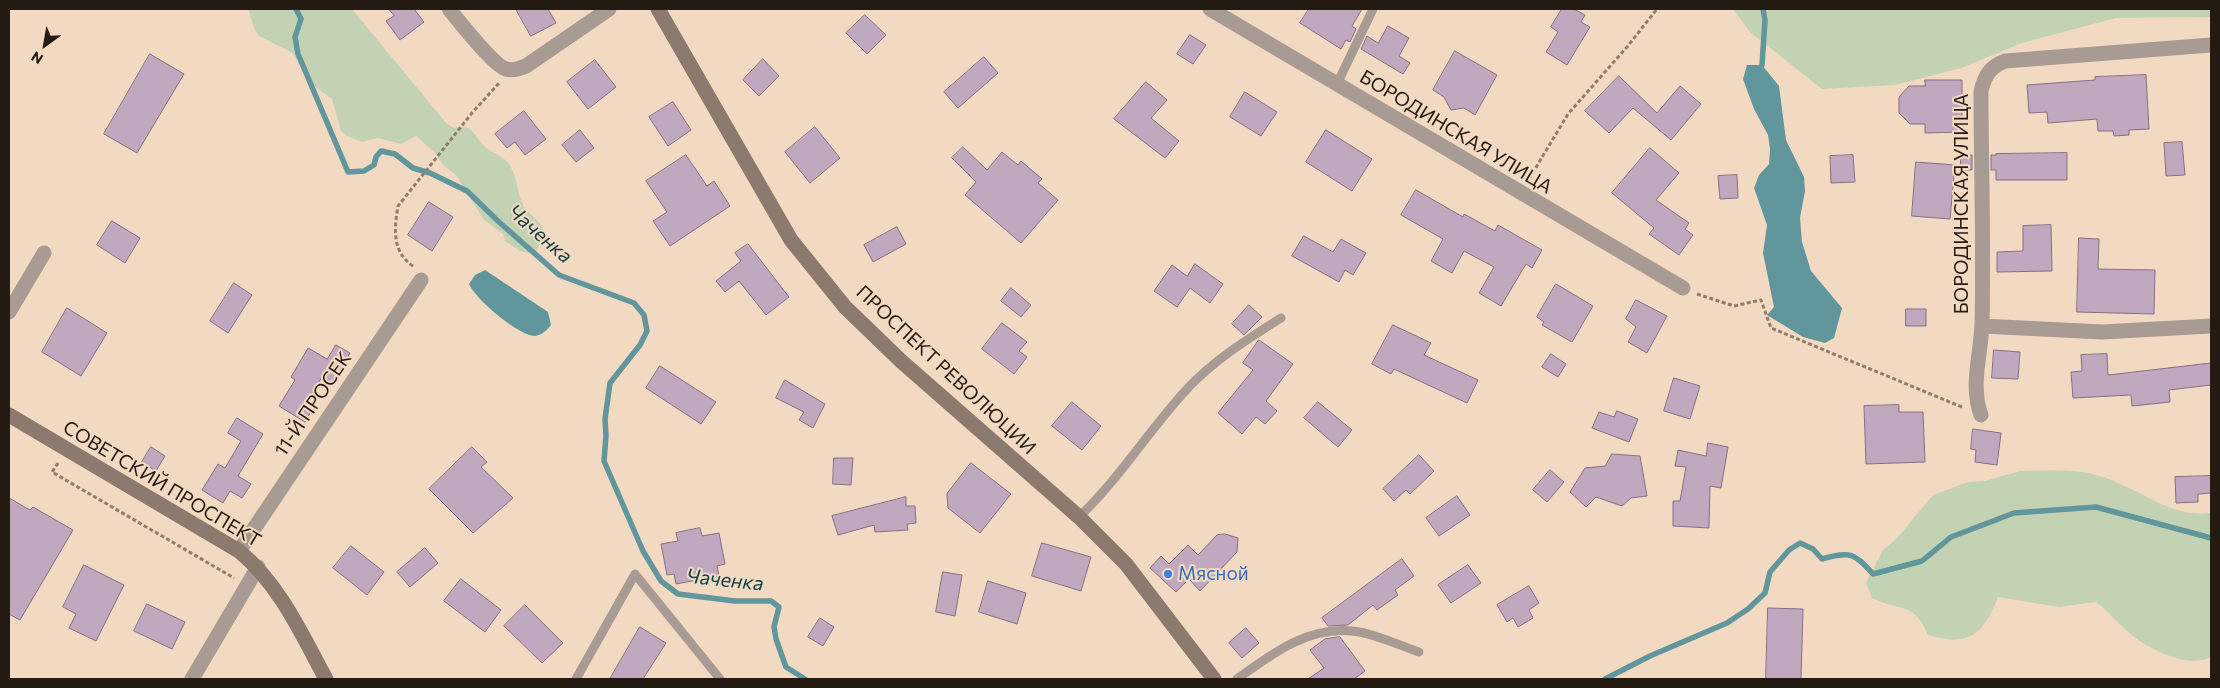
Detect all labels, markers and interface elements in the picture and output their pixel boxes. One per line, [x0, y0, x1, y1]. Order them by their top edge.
north arrow [20, 20, 70, 70]
text: N [28, 48, 46, 68]
street label: БОРОДИНСКАЯ УЛИЦА [1356, 65, 1556, 199]
street label: БОРОДИНСКАЯ УЛИЦА [1951, 94, 1973, 314]
water label: Чаченка [503, 200, 577, 268]
street label: ПРОСПЕКТ РЕВОЛЮЦИИ [851, 281, 1041, 459]
street label: 11-Й ПРОСЕК [270, 348, 356, 460]
street label: СОВЕТСКИЙ ПРОСПЕКТ [59, 416, 265, 552]
place label: Мясной [1178, 563, 1249, 585]
water label: Чаченка [685, 564, 765, 596]
marker: Мясной [1162, 568, 1174, 580]

